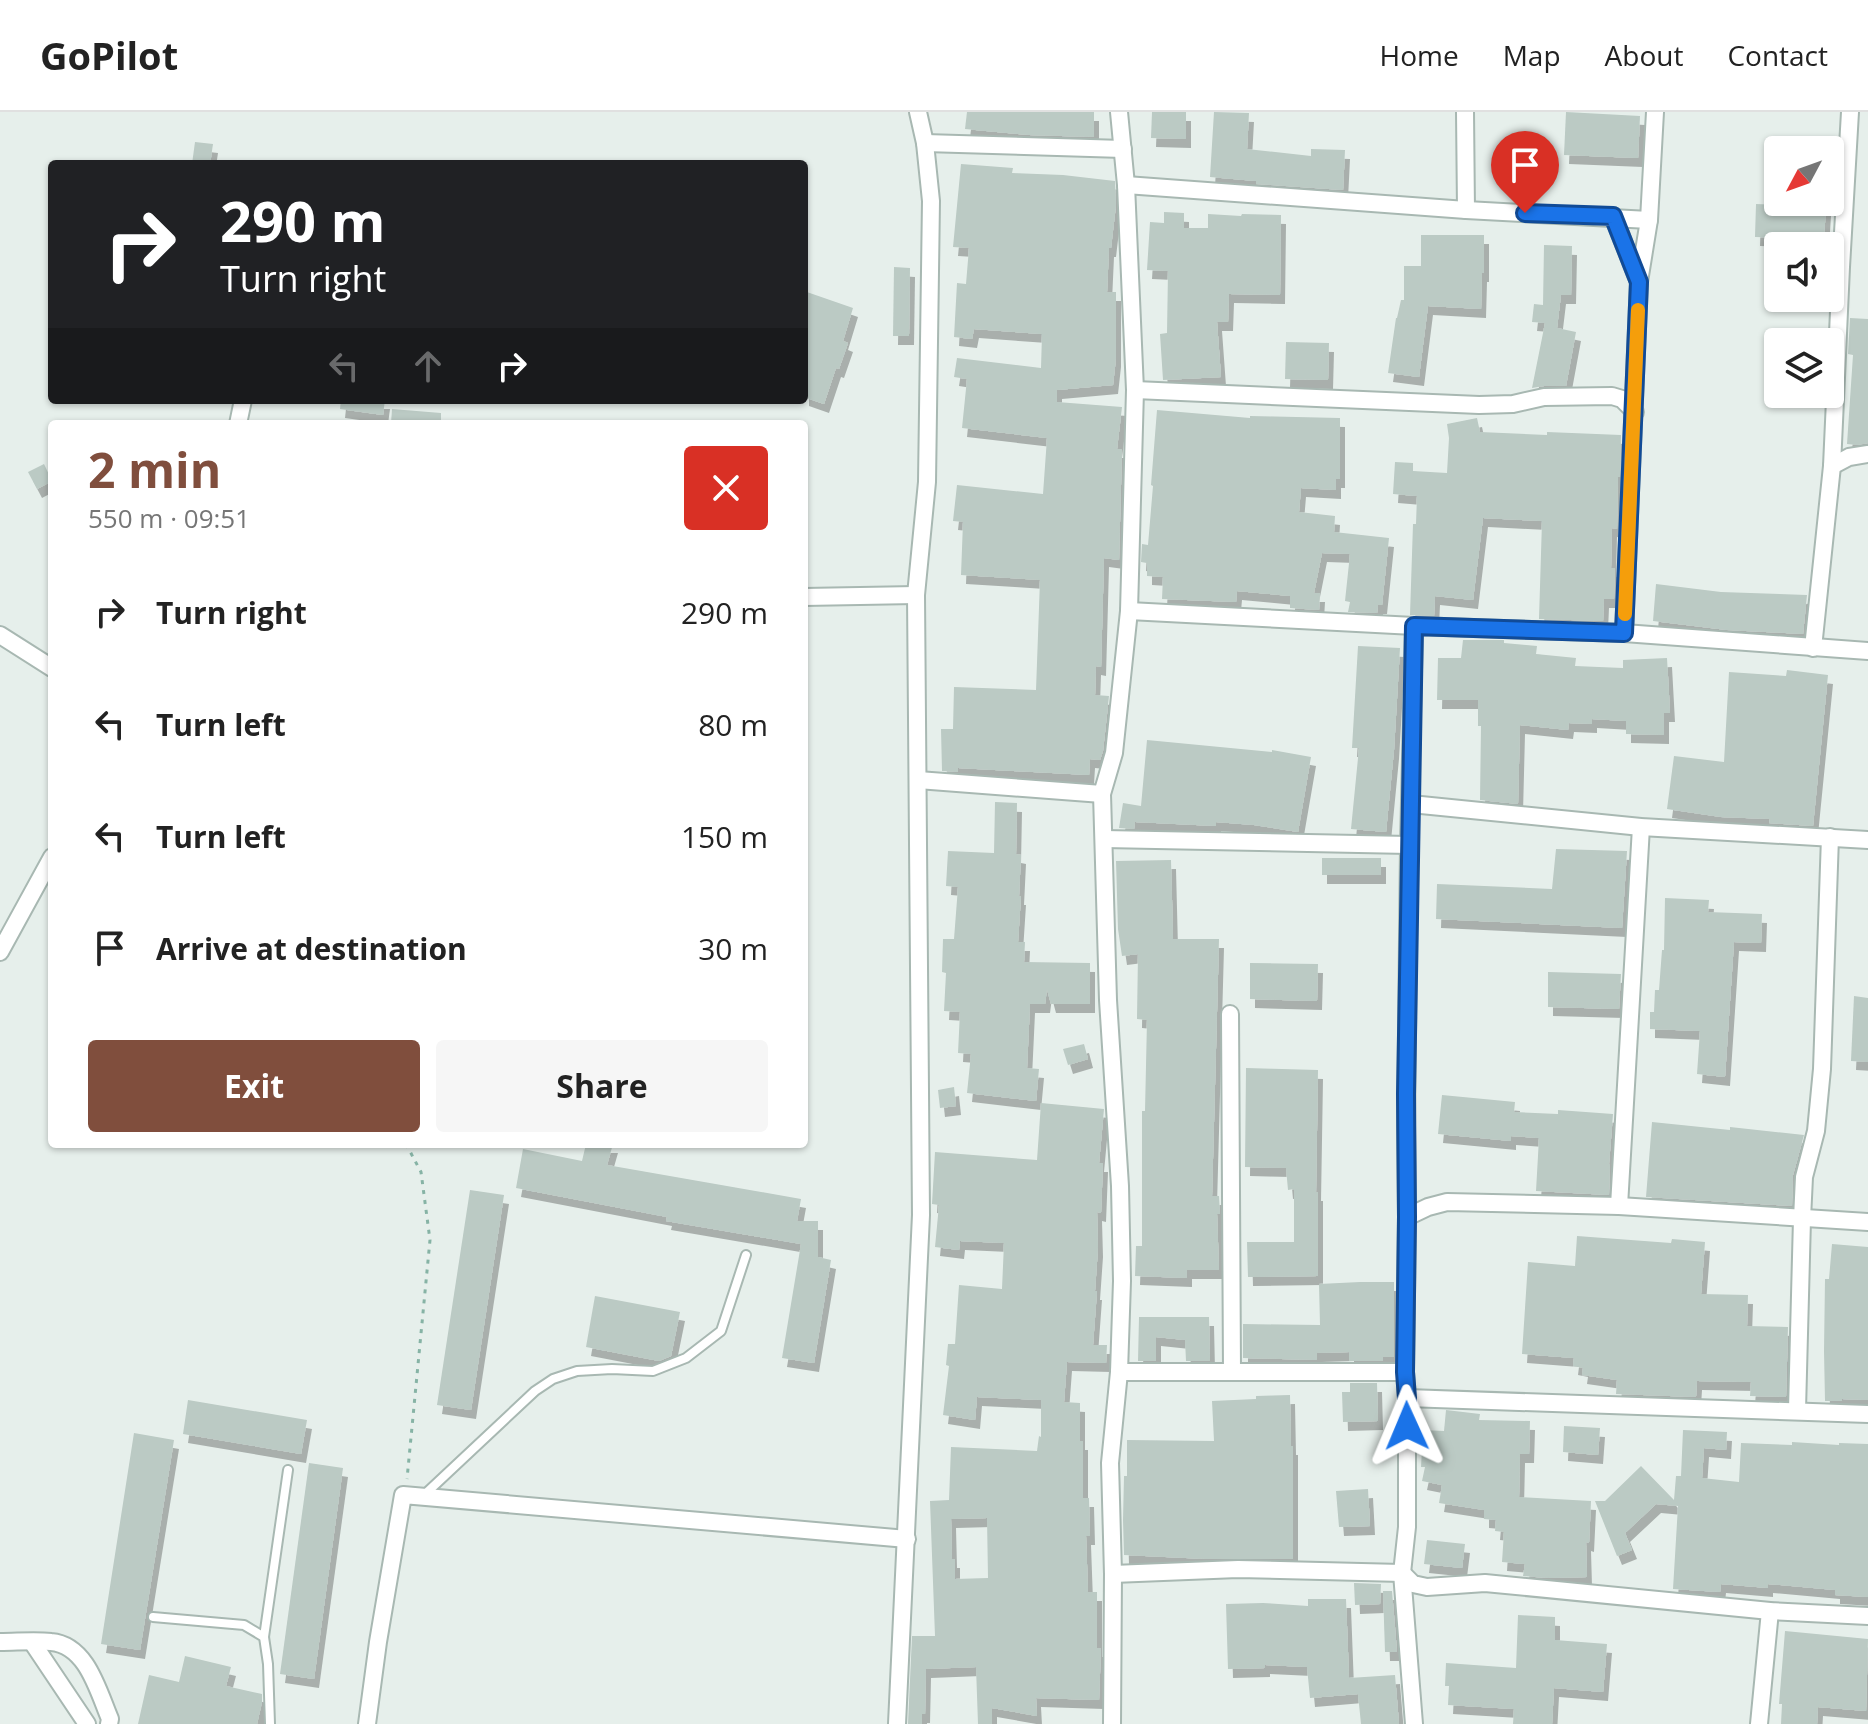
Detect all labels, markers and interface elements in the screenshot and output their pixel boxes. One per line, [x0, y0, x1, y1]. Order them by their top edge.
text: GoPilot [40, 29, 178, 81]
text: Home [1380, 36, 1459, 74]
text: Map [1503, 36, 1561, 74]
text: About [1605, 36, 1683, 74]
text: Contact [1727, 36, 1828, 74]
pin [1491, 131, 1559, 213]
north arrow [1764, 136, 1844, 216]
map controls [1764, 136, 1844, 408]
icon: arrive [1503, 143, 1547, 187]
text: 290 m [220, 182, 386, 258]
icon: right [88, 192, 192, 296]
button: sound [1764, 232, 1844, 312]
text: Turn right [220, 254, 386, 303]
button: layers [1764, 328, 1844, 408]
icon: left [322, 344, 366, 388]
icon: ahead [406, 344, 450, 388]
icon: right [490, 344, 534, 388]
text: 2 min [88, 437, 221, 502]
button: close [684, 446, 768, 530]
text: 550 m · 09:51 [88, 500, 250, 536]
icon: right [88, 590, 132, 634]
text: Turn right [156, 592, 307, 633]
text: 290 m [681, 592, 768, 633]
icon: left [88, 702, 132, 746]
text: Turn left [156, 704, 286, 745]
text: 80 m [698, 704, 768, 745]
icon: left [88, 814, 132, 858]
text: Turn left [156, 816, 286, 857]
text: 150 m [681, 816, 768, 857]
icon: arrive [88, 926, 132, 970]
text: Arrive at destination [156, 928, 467, 969]
text: 30 m [698, 928, 768, 969]
button: Exit [88, 1040, 420, 1132]
button: Share [436, 1040, 768, 1132]
position arrow [1365, 1384, 1449, 1468]

